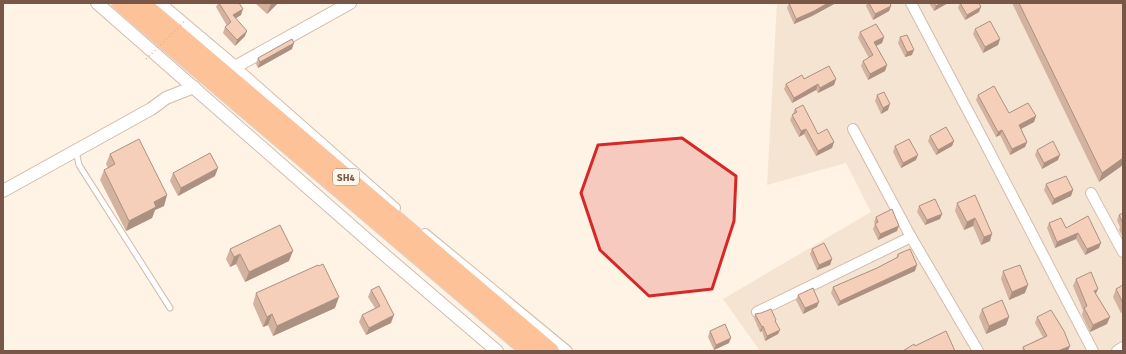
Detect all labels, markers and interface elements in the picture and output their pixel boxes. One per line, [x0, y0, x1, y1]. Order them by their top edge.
road number: SH4 [333, 169, 359, 185]

